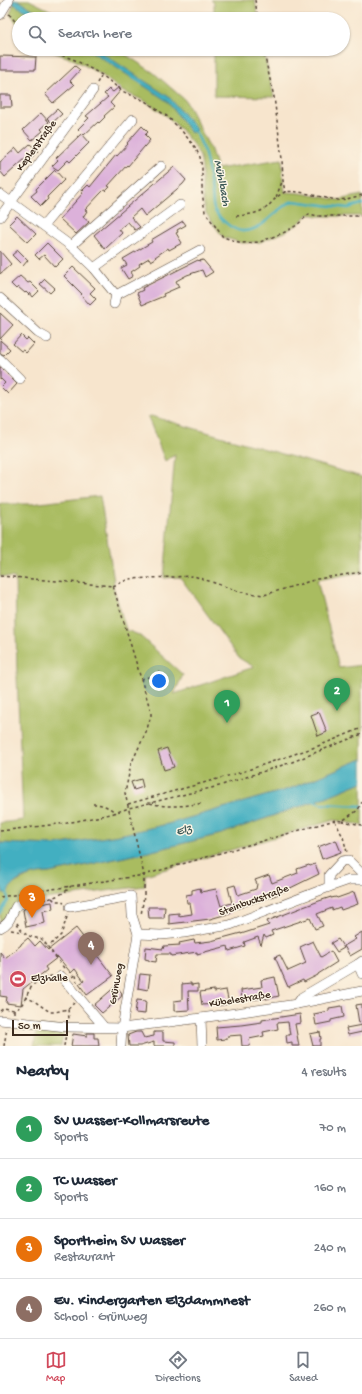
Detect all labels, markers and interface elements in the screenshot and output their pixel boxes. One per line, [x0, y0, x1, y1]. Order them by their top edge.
search box [12, 12, 350, 56]
icon: search [26, 23, 48, 45]
text: Search here [58, 25, 132, 43]
street label: Keplerstraße [14, 118, 60, 174]
water label: Mühlbach [210, 159, 232, 208]
your location [149, 671, 169, 691]
pin: 2 [324, 678, 350, 711]
pin: 1 [214, 690, 240, 723]
water label: Elz [175, 822, 194, 840]
street label: Steinbuckstraße [217, 883, 291, 919]
pin: 3 [19, 885, 45, 918]
pin: 4 [78, 932, 104, 965]
street label: Grünweg [107, 962, 127, 1006]
sports icon: Elzhalle [8, 969, 28, 989]
place label: Elzhalle [31, 973, 68, 985]
street label: Kübelestraße [209, 989, 272, 1011]
scale bar [12, 1018, 68, 1037]
text: 50 m [18, 1021, 40, 1033]
text: Nearby [16, 1062, 69, 1082]
text: 4 results [302, 1065, 346, 1080]
text: SV Wasser-Kollmarsreute [54, 1112, 209, 1130]
text: 1 [26, 1121, 32, 1136]
text: 70 m [320, 1121, 346, 1136]
text: Sports [54, 1130, 88, 1145]
text: TC Wasser [54, 1172, 117, 1190]
text: 2 [26, 1181, 32, 1196]
text: 160 m [314, 1181, 346, 1196]
text: Sports [54, 1190, 88, 1205]
text: Sportheim SV Wasser [54, 1232, 185, 1250]
text: 3 [26, 1241, 32, 1256]
text: 240 m [314, 1241, 346, 1256]
text: Restaurant [54, 1250, 114, 1265]
text: Ev. Kindergarten Elzdammnest [54, 1292, 250, 1310]
text: 4 [26, 1301, 32, 1316]
text: 260 m [313, 1301, 346, 1316]
text: School · Grünweg [54, 1310, 147, 1325]
tab: Map [45, 1349, 67, 1385]
tab: Directions [156, 1349, 200, 1385]
tab: Saved [289, 1349, 317, 1385]

